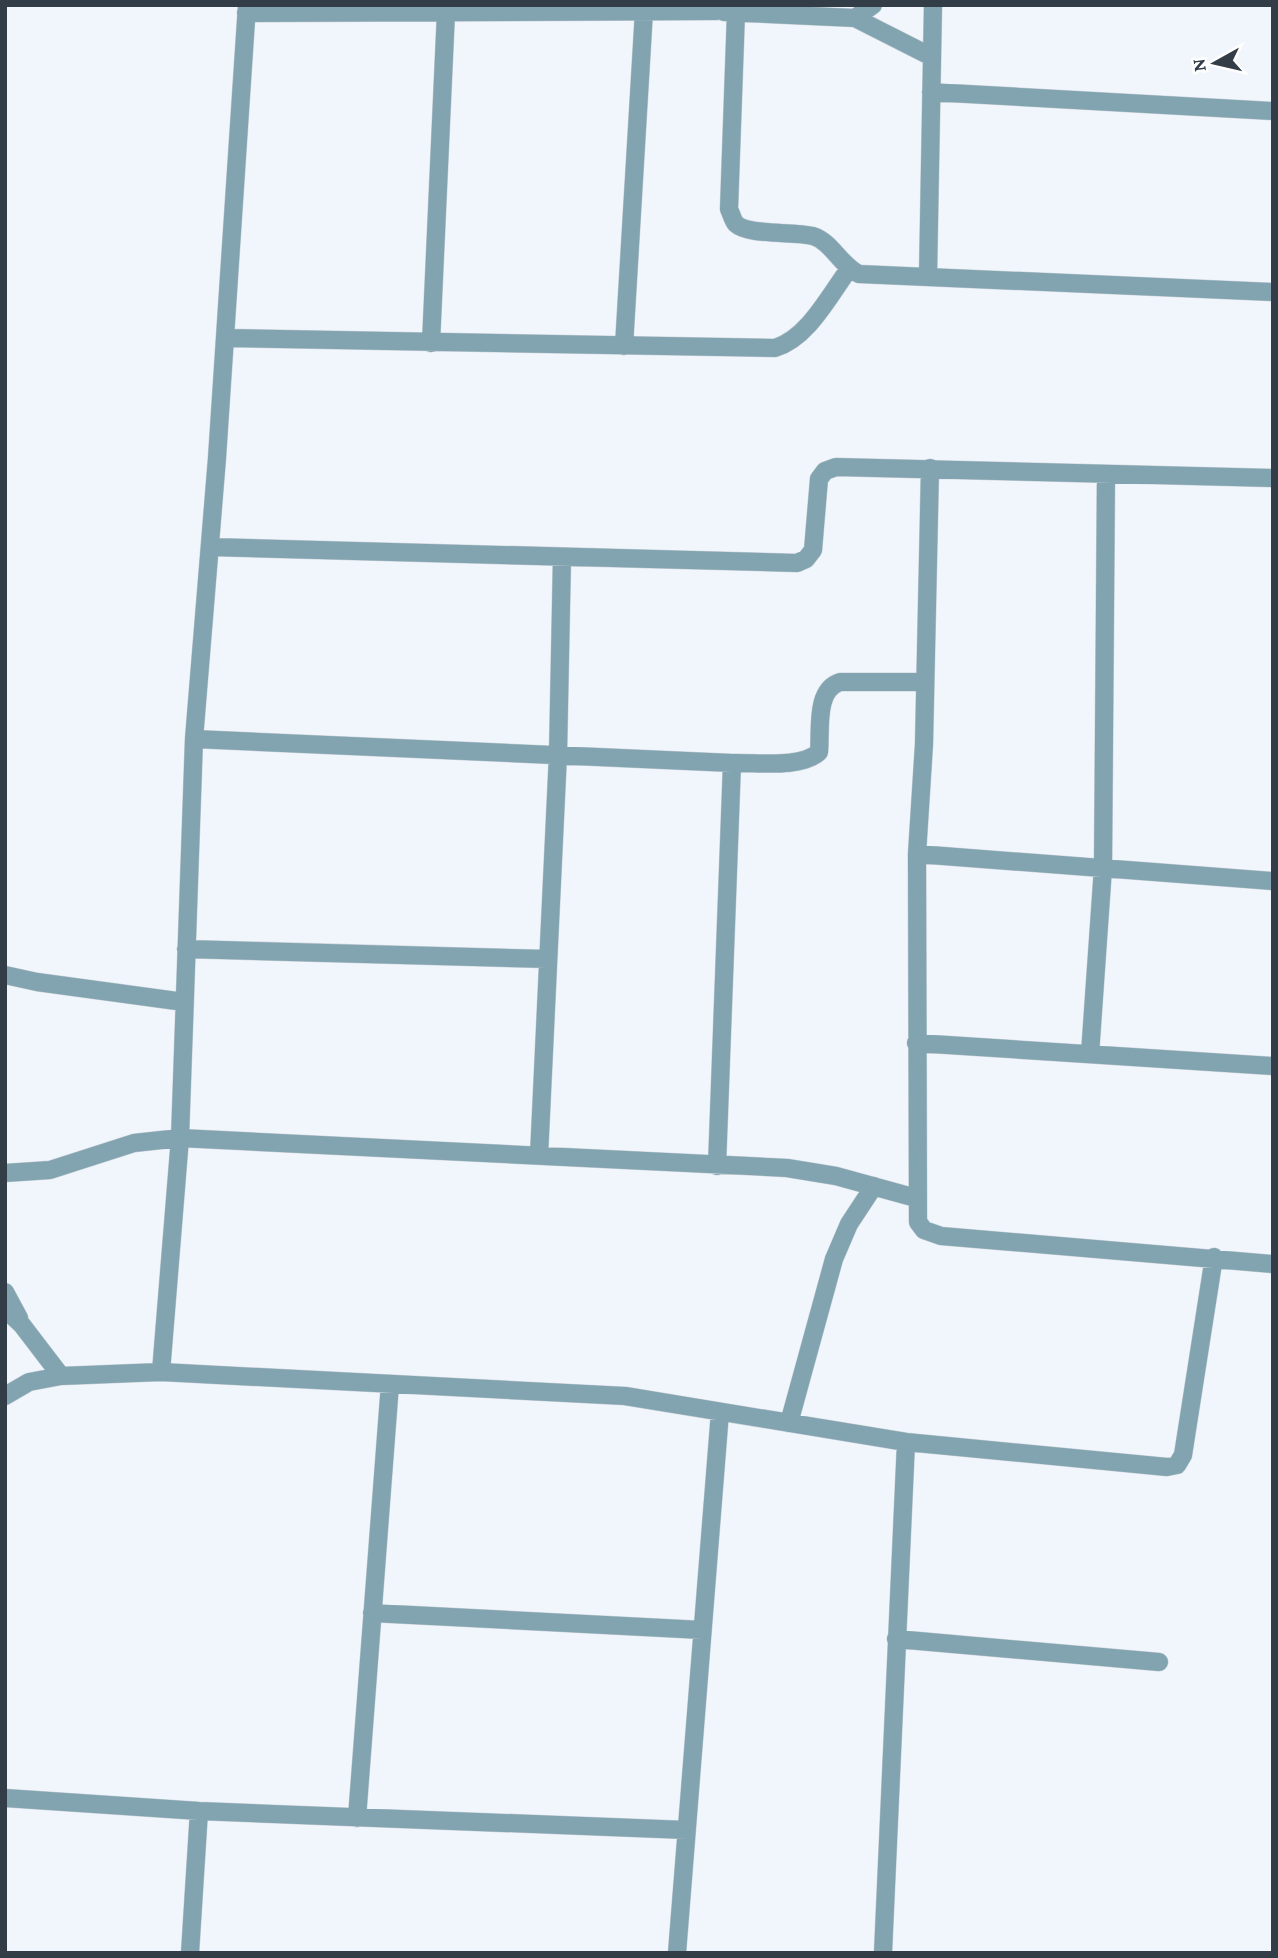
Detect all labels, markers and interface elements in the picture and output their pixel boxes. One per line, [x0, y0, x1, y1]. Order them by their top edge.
north arrow [1180, 28, 1250, 98]
text: N [1187, 57, 1210, 73]

